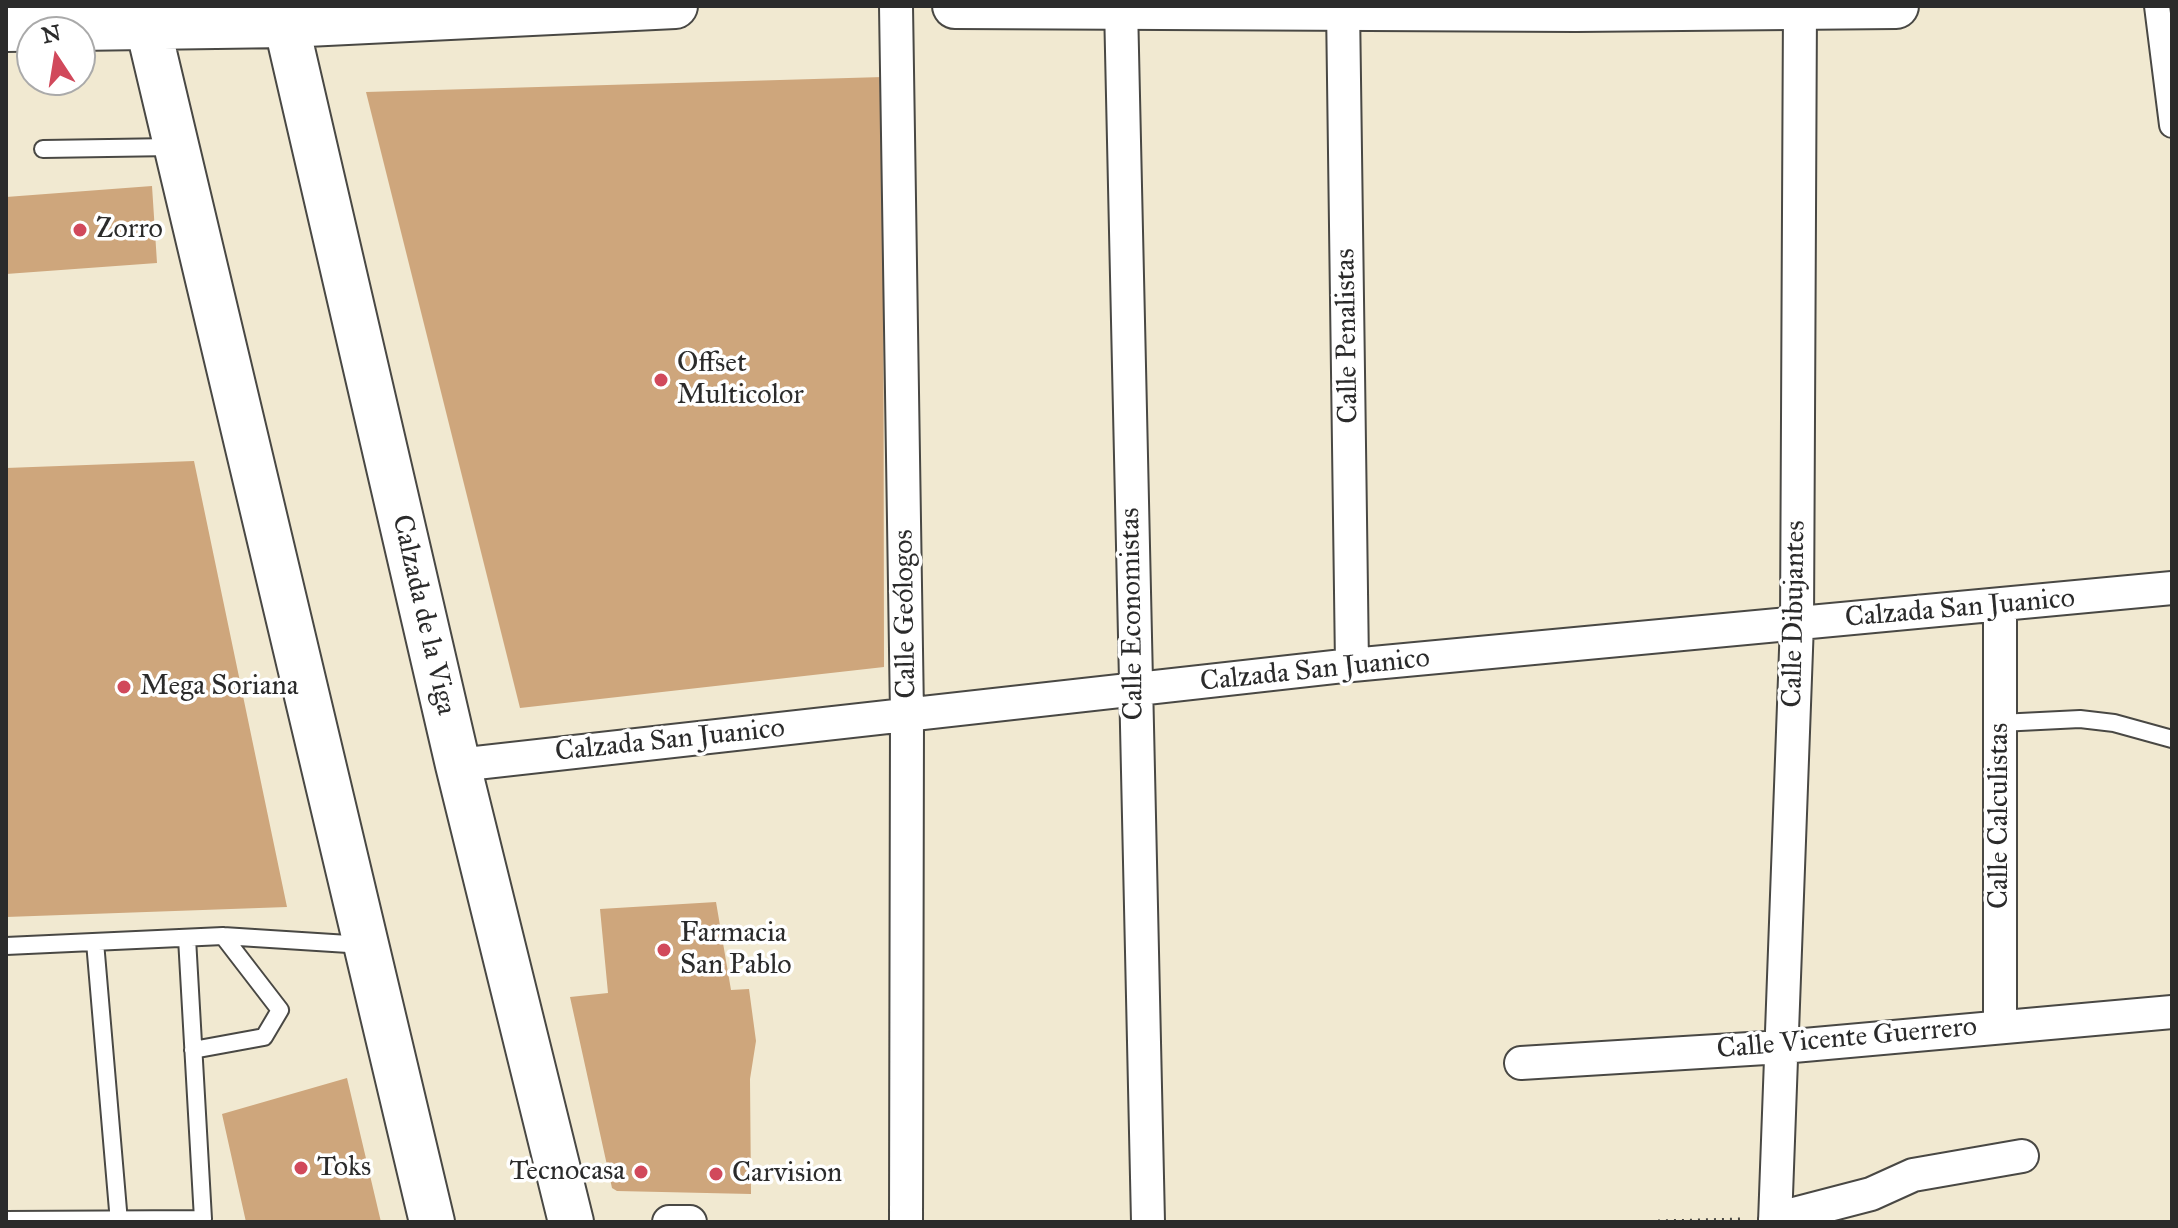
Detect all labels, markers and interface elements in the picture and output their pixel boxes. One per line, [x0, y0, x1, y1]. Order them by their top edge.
north arrow [16, 16, 96, 96]
text: N [39, 19, 63, 49]
place label: Zorro [96, 213, 163, 247]
marker: Zorro [71, 221, 89, 239]
street label: Calle Penalistas [1330, 248, 1366, 424]
place label: Offset Multicolor [677, 347, 804, 413]
marker: Offset Multicolor [652, 371, 670, 389]
street label: Calle Economistas [1114, 507, 1152, 721]
street label: Calzada de la Viga [384, 512, 462, 718]
street label: Calle Dibujantes [1777, 520, 1813, 708]
street label: Calle Geólogos [888, 529, 924, 699]
street label: Calzada San Juanico [1844, 582, 2076, 636]
street label: Calzada San Juanico [1199, 642, 1431, 700]
place label: Mega Soriana [140, 670, 298, 704]
marker: Mega Soriana [115, 678, 133, 696]
street label: Calzada San Juanico [554, 712, 786, 770]
street label: Calle Calculistas [1983, 723, 2017, 909]
place label: Farmacia San Pablo [680, 917, 792, 983]
marker: Farmacia San Pablo [655, 941, 673, 959]
street label: Calle Vicente Guerrero [1716, 1011, 1978, 1067]
place label: Toks [317, 1151, 371, 1185]
place label: Tecnocasa [509, 1155, 625, 1189]
place label: Carvision [732, 1157, 842, 1191]
marker: Toks [292, 1159, 310, 1177]
marker: Tecnocasa [632, 1163, 650, 1181]
marker: Carvision [707, 1165, 725, 1183]

